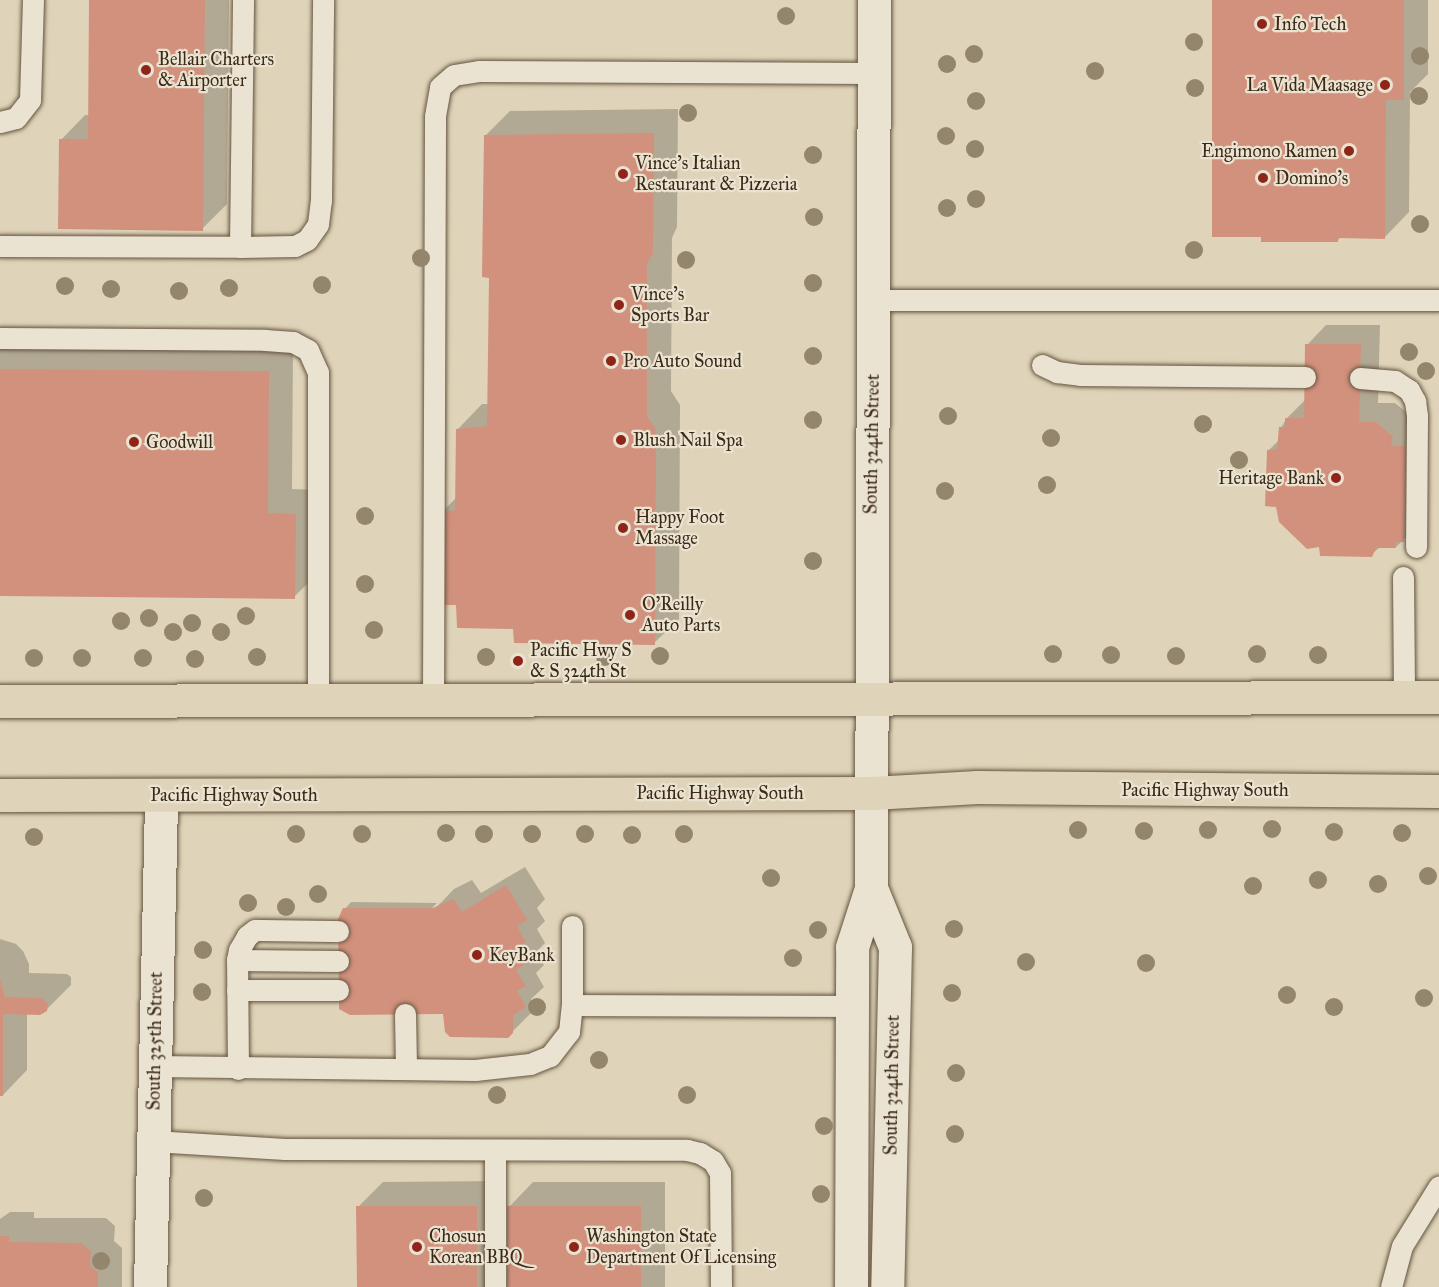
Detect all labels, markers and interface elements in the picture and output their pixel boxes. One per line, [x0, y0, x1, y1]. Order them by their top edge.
place label: Info Tech [1274, 13, 1346, 35]
marker: Info Tech [1255, 17, 1269, 31]
place label: Bellair Charters & Airporter [158, 49, 274, 92]
marker: Bellair Charters & Airporter [139, 63, 153, 77]
place label: La Vida Maasage [1247, 74, 1373, 96]
marker: La Vida Maasage [1378, 78, 1392, 92]
place label: Engimono Ramen [1201, 140, 1337, 162]
marker: Engimono Ramen [1342, 144, 1356, 158]
place label: Vince's Italian Restaurant & Pizzeria [635, 153, 797, 195]
marker: Vince's Italian Restaurant & Pizzeria [616, 167, 630, 181]
place label: Domino's [1275, 167, 1348, 189]
marker: Domino's [1256, 171, 1270, 185]
place label: Vince's Sports Bar [631, 284, 709, 326]
marker: Vince's Sports Bar [612, 298, 626, 312]
place label: Pro Auto Sound [623, 350, 742, 372]
marker: Pro Auto Sound [604, 354, 618, 368]
street label: South 324th Street [860, 374, 884, 514]
place label: Blush Nail Spa [633, 429, 743, 451]
place label: Goodwill [146, 431, 213, 453]
marker: Blush Nail Spa [614, 433, 628, 447]
marker: Goodwill [127, 435, 141, 449]
place label: Heritage Bank [1218, 467, 1324, 489]
marker: Heritage Bank [1329, 471, 1343, 485]
place label: Happy Foot Massage [635, 507, 725, 550]
marker: Happy Foot Massage [616, 521, 630, 535]
place label: O'Reilly Auto Parts [642, 594, 720, 636]
marker: O'Reilly Auto Parts [623, 608, 637, 622]
place label: Pacific Hwy S & S 324th St [530, 640, 632, 682]
marker: Pacific Hwy S & S 324th St [511, 654, 525, 668]
street label: Pacific Highway South [1121, 779, 1289, 801]
street label: Pacific Highway South [636, 782, 804, 804]
street label: Pacific Highway South [150, 784, 318, 806]
place label: KeyBank [489, 944, 555, 966]
marker: KeyBank [470, 948, 484, 962]
street label: South 325th Street [143, 971, 167, 1111]
street label: South 324th Street [880, 1015, 904, 1155]
place label: Chosun Korean BBQ [429, 1226, 522, 1268]
place label: Washington State Department Of Licensing [586, 1226, 776, 1268]
marker: Chosun Korean BBQ [410, 1240, 424, 1254]
marker: Washington State Department Of Licensing [567, 1240, 581, 1254]

